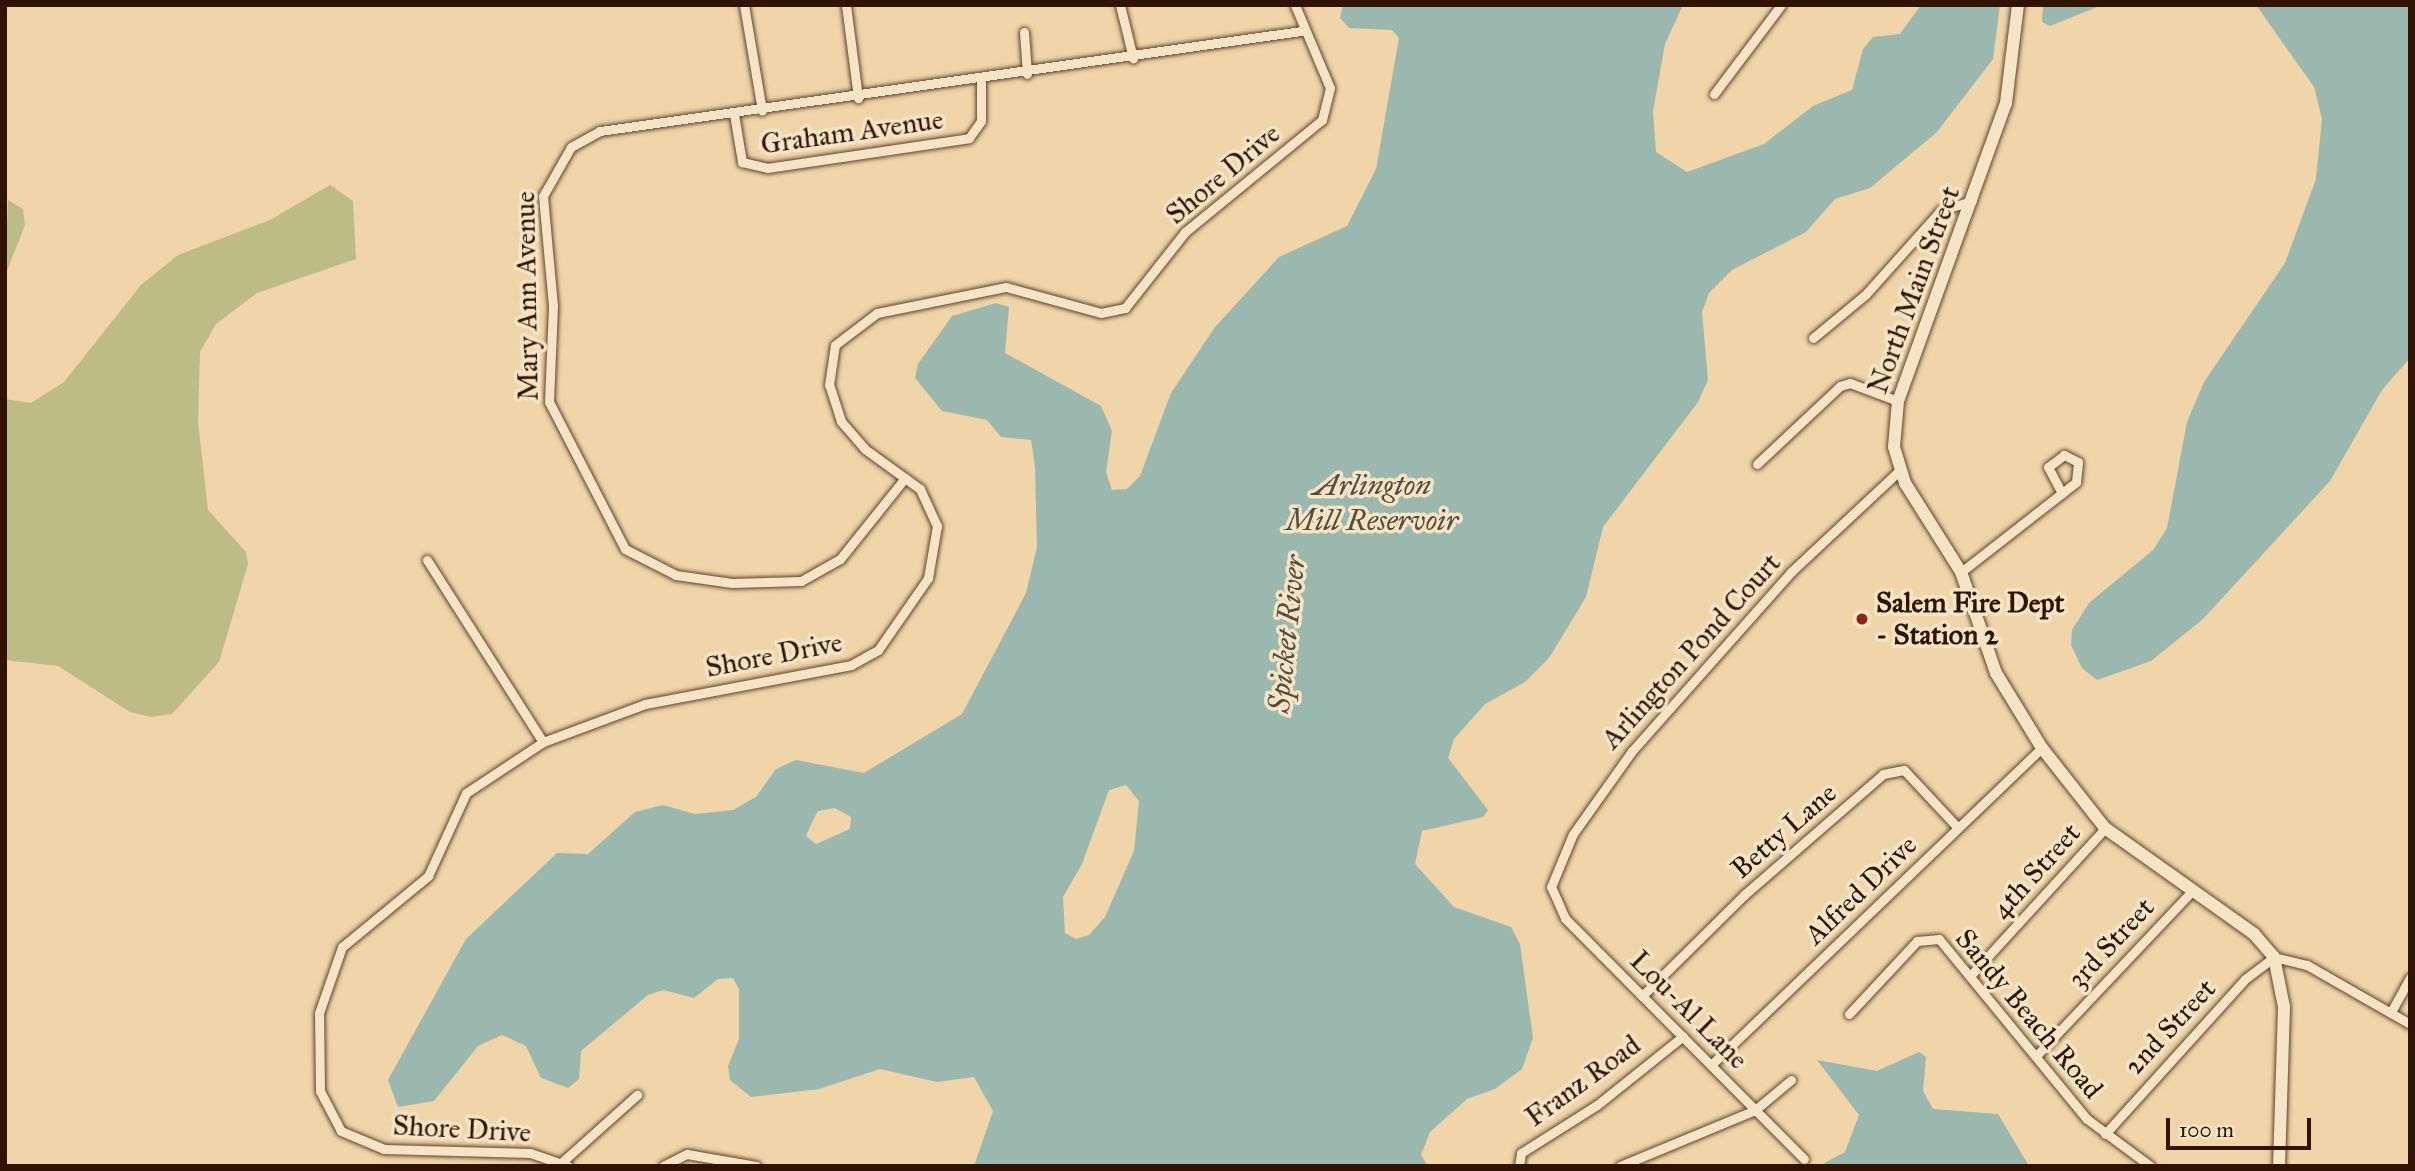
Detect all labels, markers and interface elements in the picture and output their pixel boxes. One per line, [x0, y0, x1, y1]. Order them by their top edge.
street label: Graham Avenue [759, 103, 945, 161]
street label: Shore Drive [1159, 117, 1287, 231]
street label: North Main Street [1861, 182, 1967, 398]
street label: Mary Ann Avenue [508, 191, 546, 401]
water label: Arlington Mill Reservoir [1286, 467, 1458, 538]
street label: Arlington Pond Court [1594, 546, 1788, 756]
water label: Spicket River [1261, 553, 1313, 715]
place label: Salem Fire Dept - Station 2 [1876, 586, 2064, 652]
marker: Salem Fire Dept - Station 2 [1854, 611, 1870, 627]
street label: Shore Drive [703, 625, 845, 685]
street label: Betty Lane [1724, 776, 1844, 886]
street label: 4th Street [1984, 816, 2088, 926]
street label: Alfred Drive [1798, 828, 1924, 952]
street label: 3rd Street [2061, 891, 2161, 995]
street label: Sandy Beach Road [1948, 922, 2110, 1106]
street label: Lou-Al Lane [1623, 944, 1755, 1076]
street label: 2nd Street [2117, 972, 2223, 1082]
street label: Franz Road [1519, 1028, 1647, 1134]
scale bar [2170, 1104, 2315, 1148]
street label: Shore Drive [392, 1109, 532, 1149]
text: 100 m [2179, 1117, 2234, 1143]

